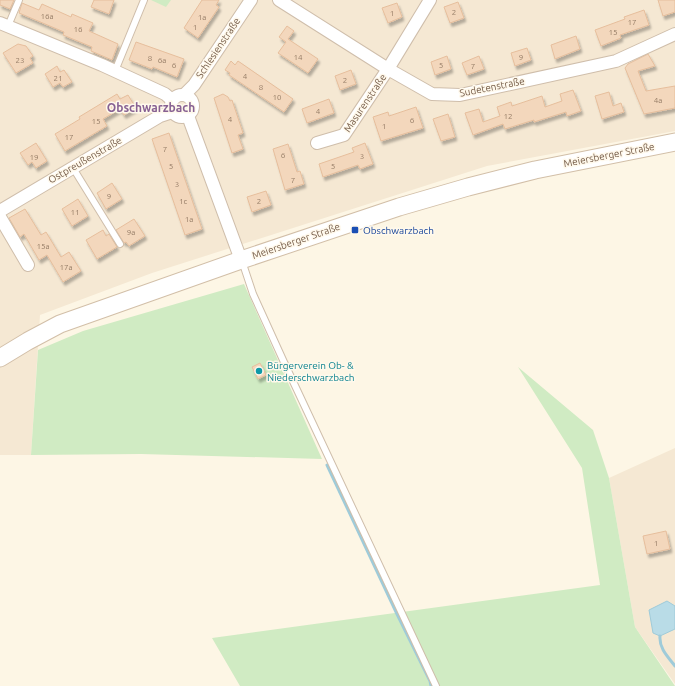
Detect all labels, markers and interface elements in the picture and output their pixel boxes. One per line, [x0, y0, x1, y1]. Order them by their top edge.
house number: 2 [452, 8, 456, 17]
house number: 1 [390, 9, 394, 18]
house number: 16a [40, 12, 54, 21]
house number: 1a [198, 13, 206, 22]
street label: Schlesienstraße [194, 16, 242, 80]
house number: 17 [627, 18, 637, 27]
house number: 1 [193, 23, 197, 32]
house number: 16 [73, 25, 83, 34]
house number: 15 [608, 28, 618, 37]
house number: 14 [293, 53, 303, 62]
house number: 9 [519, 53, 523, 62]
house number: 8 [148, 54, 153, 63]
house number: 23 [15, 56, 25, 65]
house number: 6a [158, 56, 166, 65]
house number: 6 [172, 61, 177, 70]
house number: 5 [439, 61, 443, 70]
house number: 7 [471, 62, 475, 71]
house number: 4 [243, 72, 248, 81]
street label: Masurenstraße [342, 72, 388, 134]
house number: 21 [53, 74, 63, 83]
street label: Sudetenstraße [458, 75, 526, 99]
house number: 2 [343, 76, 347, 85]
house number: 8 [259, 83, 264, 92]
house number: 10 [272, 93, 282, 102]
house number: 4a [654, 96, 662, 105]
district label: Obschwarzbach [107, 101, 195, 114]
house number: 4 [316, 107, 321, 116]
house number: 12 [503, 112, 513, 121]
house number: 4 [228, 115, 233, 124]
house number: 6 [410, 116, 415, 125]
house number: 15 [91, 117, 101, 126]
house number: 1 [382, 122, 386, 131]
house number: 17 [64, 133, 74, 142]
street label: Ostpreußenstraße [46, 135, 124, 185]
street label: Meiersberger Straße [563, 141, 655, 169]
house number: 7 [163, 145, 167, 154]
house number: 6 [281, 151, 286, 160]
house number: 3 [360, 152, 364, 161]
house number: 19 [29, 153, 39, 162]
house number: 5 [169, 162, 173, 171]
house number: 5 [331, 162, 335, 171]
house number: 7 [291, 176, 295, 185]
house number: 3 [175, 180, 179, 189]
house number: 9 [107, 192, 111, 201]
house number: 1c [179, 197, 187, 206]
house number: 2 [257, 197, 261, 206]
house number: 11 [70, 208, 80, 217]
house number: 1a [185, 215, 193, 224]
street label: Meiersberger Straße [251, 221, 341, 261]
marker: Obschwarzbach [350, 225, 360, 235]
place label: Obschwarzbach [363, 225, 434, 236]
house number: 9a [127, 228, 135, 237]
house number: 15a [36, 242, 50, 251]
house number: 17a [59, 263, 73, 272]
place label: Bürgerverein Ob- & Niederschwarzbach [267, 360, 355, 383]
marker: Bürgerverein Ob- & Niederschwarzbach [254, 366, 264, 376]
house number: 1 [654, 539, 658, 548]

